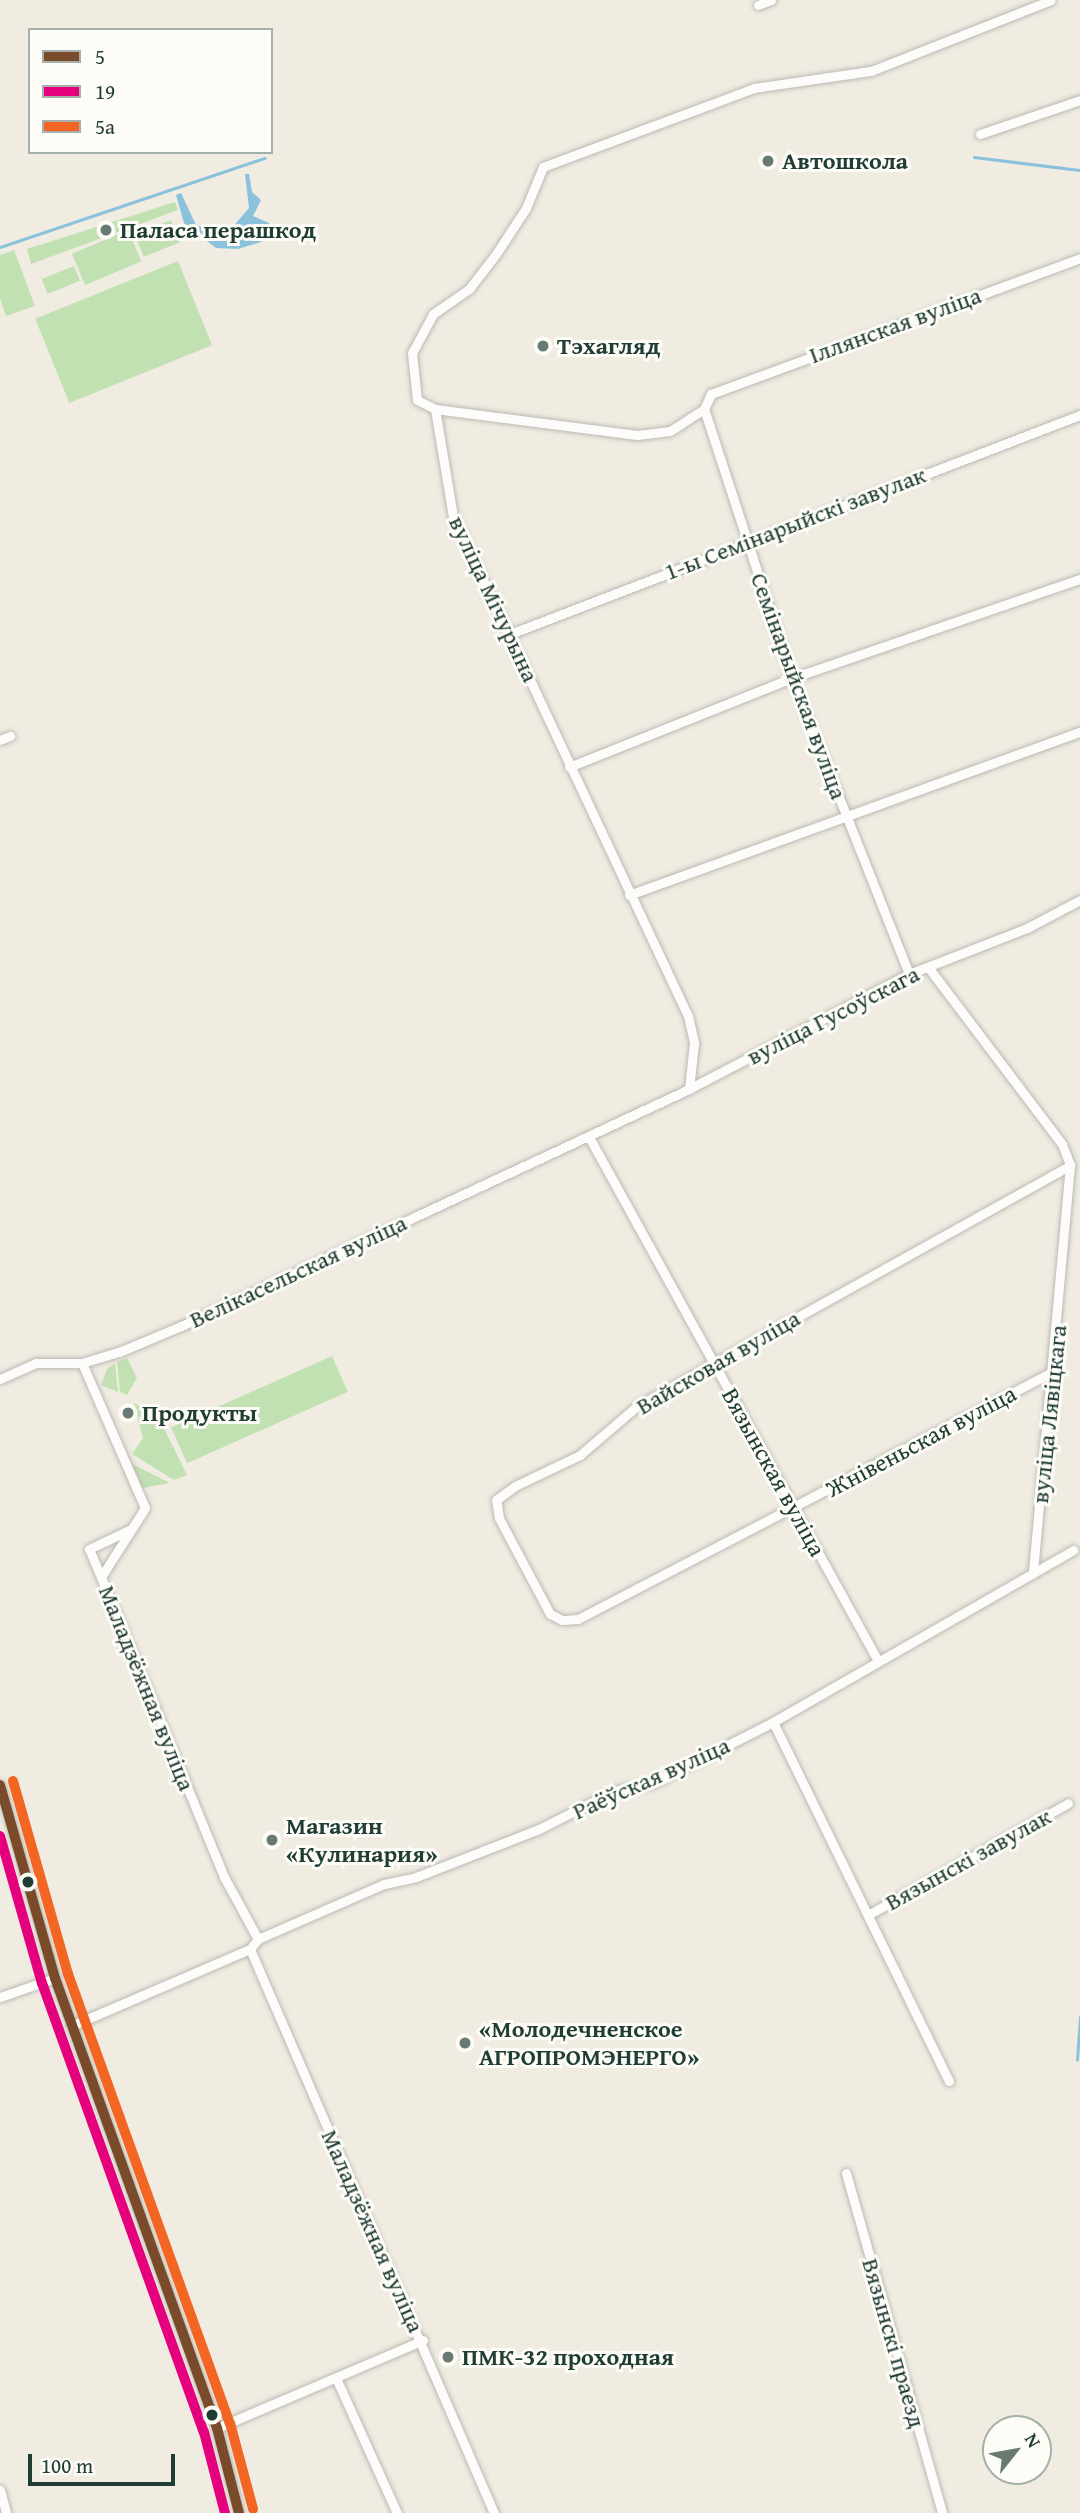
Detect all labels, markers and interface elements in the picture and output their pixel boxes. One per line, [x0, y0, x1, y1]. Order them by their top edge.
legend [28, 28, 273, 154]
text: 5 [95, 41, 105, 72]
text: 19 [95, 76, 115, 107]
text: 5а [95, 111, 115, 142]
place label: Автошкола [782, 147, 908, 175]
marker: Автошкола [760, 153, 776, 169]
place label: Паласа перашкод [120, 216, 316, 244]
marker: Паласа перашкод [98, 222, 114, 238]
street label: Іллянская вуліца [805, 281, 985, 369]
place label: Тэхагляд [557, 332, 660, 360]
marker: Тэхагляд [535, 338, 551, 354]
street label: 1-ы Семінарыйскі завулак [660, 460, 930, 586]
street label: вуліца Мічурына [443, 511, 545, 687]
street label: Семінарыйская вуліца [745, 569, 853, 803]
street label: вуліца Гусоўскага [742, 959, 924, 1071]
street label: Велікасельская вуліца [185, 1208, 411, 1334]
street label: Вайсковая вуліца [631, 1303, 805, 1421]
street label: вуліца Лявіцкага [1025, 1323, 1073, 1505]
street label: Жнівеньская вуліца [821, 1379, 1021, 1503]
street label: Вязынская вуліца [716, 1383, 832, 1561]
place label: Продукты [142, 1399, 257, 1427]
marker: Продукты [120, 1405, 136, 1421]
street label: Маладзёжная вуліца [93, 1581, 201, 1795]
street label: Раёўская вуліца [568, 1731, 734, 1825]
street label: Вязынскі завулак [880, 1802, 1056, 1916]
place label: Магазин «Кулинария» [286, 1812, 438, 1868]
marker: Магазин «Кулинария» [264, 1832, 280, 1848]
unlabelled marker [21, 1875, 35, 1889]
place label: «Молодечненское АГРОПРОМЭНЕРГО» [479, 2015, 699, 2071]
marker: «Молодечненское АГРОПРОМЭНЕРГО» [457, 2035, 473, 2051]
street label: Маладзёжная вуліца [315, 2125, 431, 2337]
street label: Вязынскі праезд [856, 2255, 932, 2431]
place label: ПМК-32 проходная [462, 2343, 674, 2371]
marker: ПМК-32 проходная [440, 2349, 456, 2365]
unlabelled marker [205, 2408, 219, 2422]
north arrow [982, 2415, 1052, 2485]
text: N [1018, 2428, 1049, 2453]
scale bar [32, 2440, 178, 2484]
text: 100 m [41, 2450, 93, 2481]

